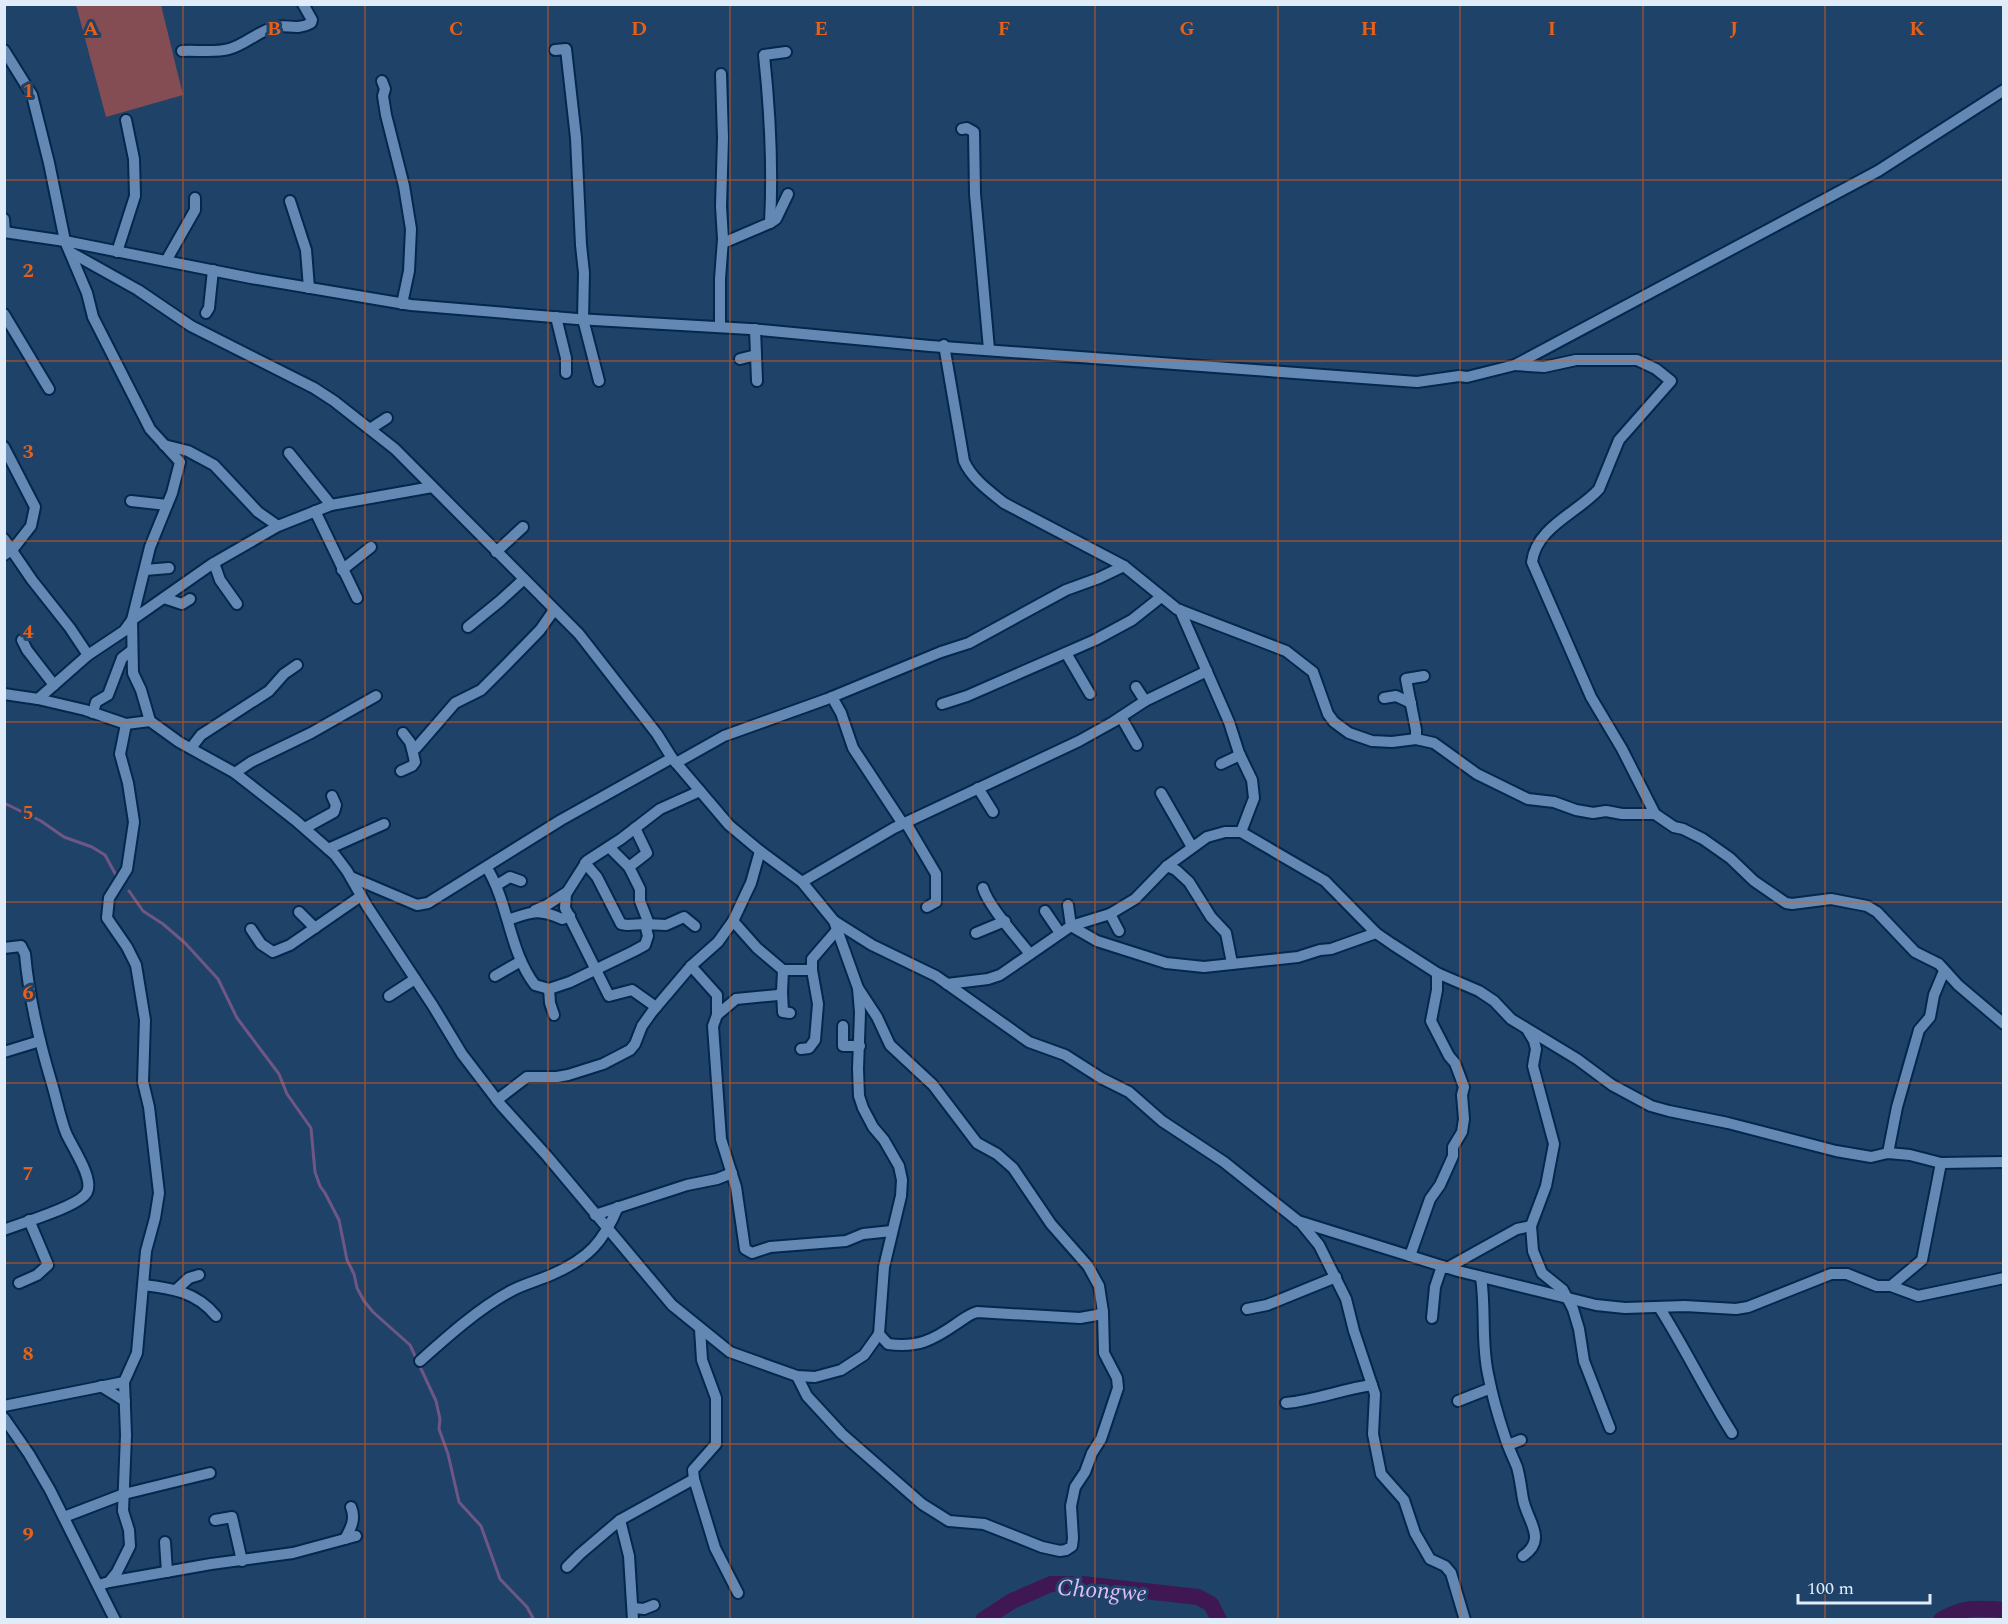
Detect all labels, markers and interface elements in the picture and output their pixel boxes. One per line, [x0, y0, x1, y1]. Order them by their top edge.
text: A [83, 14, 99, 44]
text: B [267, 14, 281, 44]
text: C [449, 14, 463, 44]
text: D [631, 14, 647, 44]
text: E [814, 14, 828, 44]
text: F [998, 14, 1010, 44]
text: G [1179, 14, 1195, 44]
text: H [1361, 14, 1377, 44]
text: I [1548, 14, 1556, 44]
text: J [1730, 14, 1738, 44]
text: K [1909, 14, 1925, 44]
text: 1 [22, 76, 34, 106]
text: 2 [22, 256, 34, 286]
text: 3 [22, 437, 34, 467]
text: 4 [22, 617, 34, 647]
text: 5 [22, 798, 34, 828]
text: 6 [22, 978, 34, 1008]
text: 7 [22, 1159, 34, 1189]
text: 8 [22, 1339, 34, 1369]
text: 9 [22, 1520, 34, 1550]
scale bar [1798, 1567, 1930, 1605]
water label: Chongwe [1056, 1570, 1148, 1612]
text: 100 m [1807, 1575, 1854, 1602]

